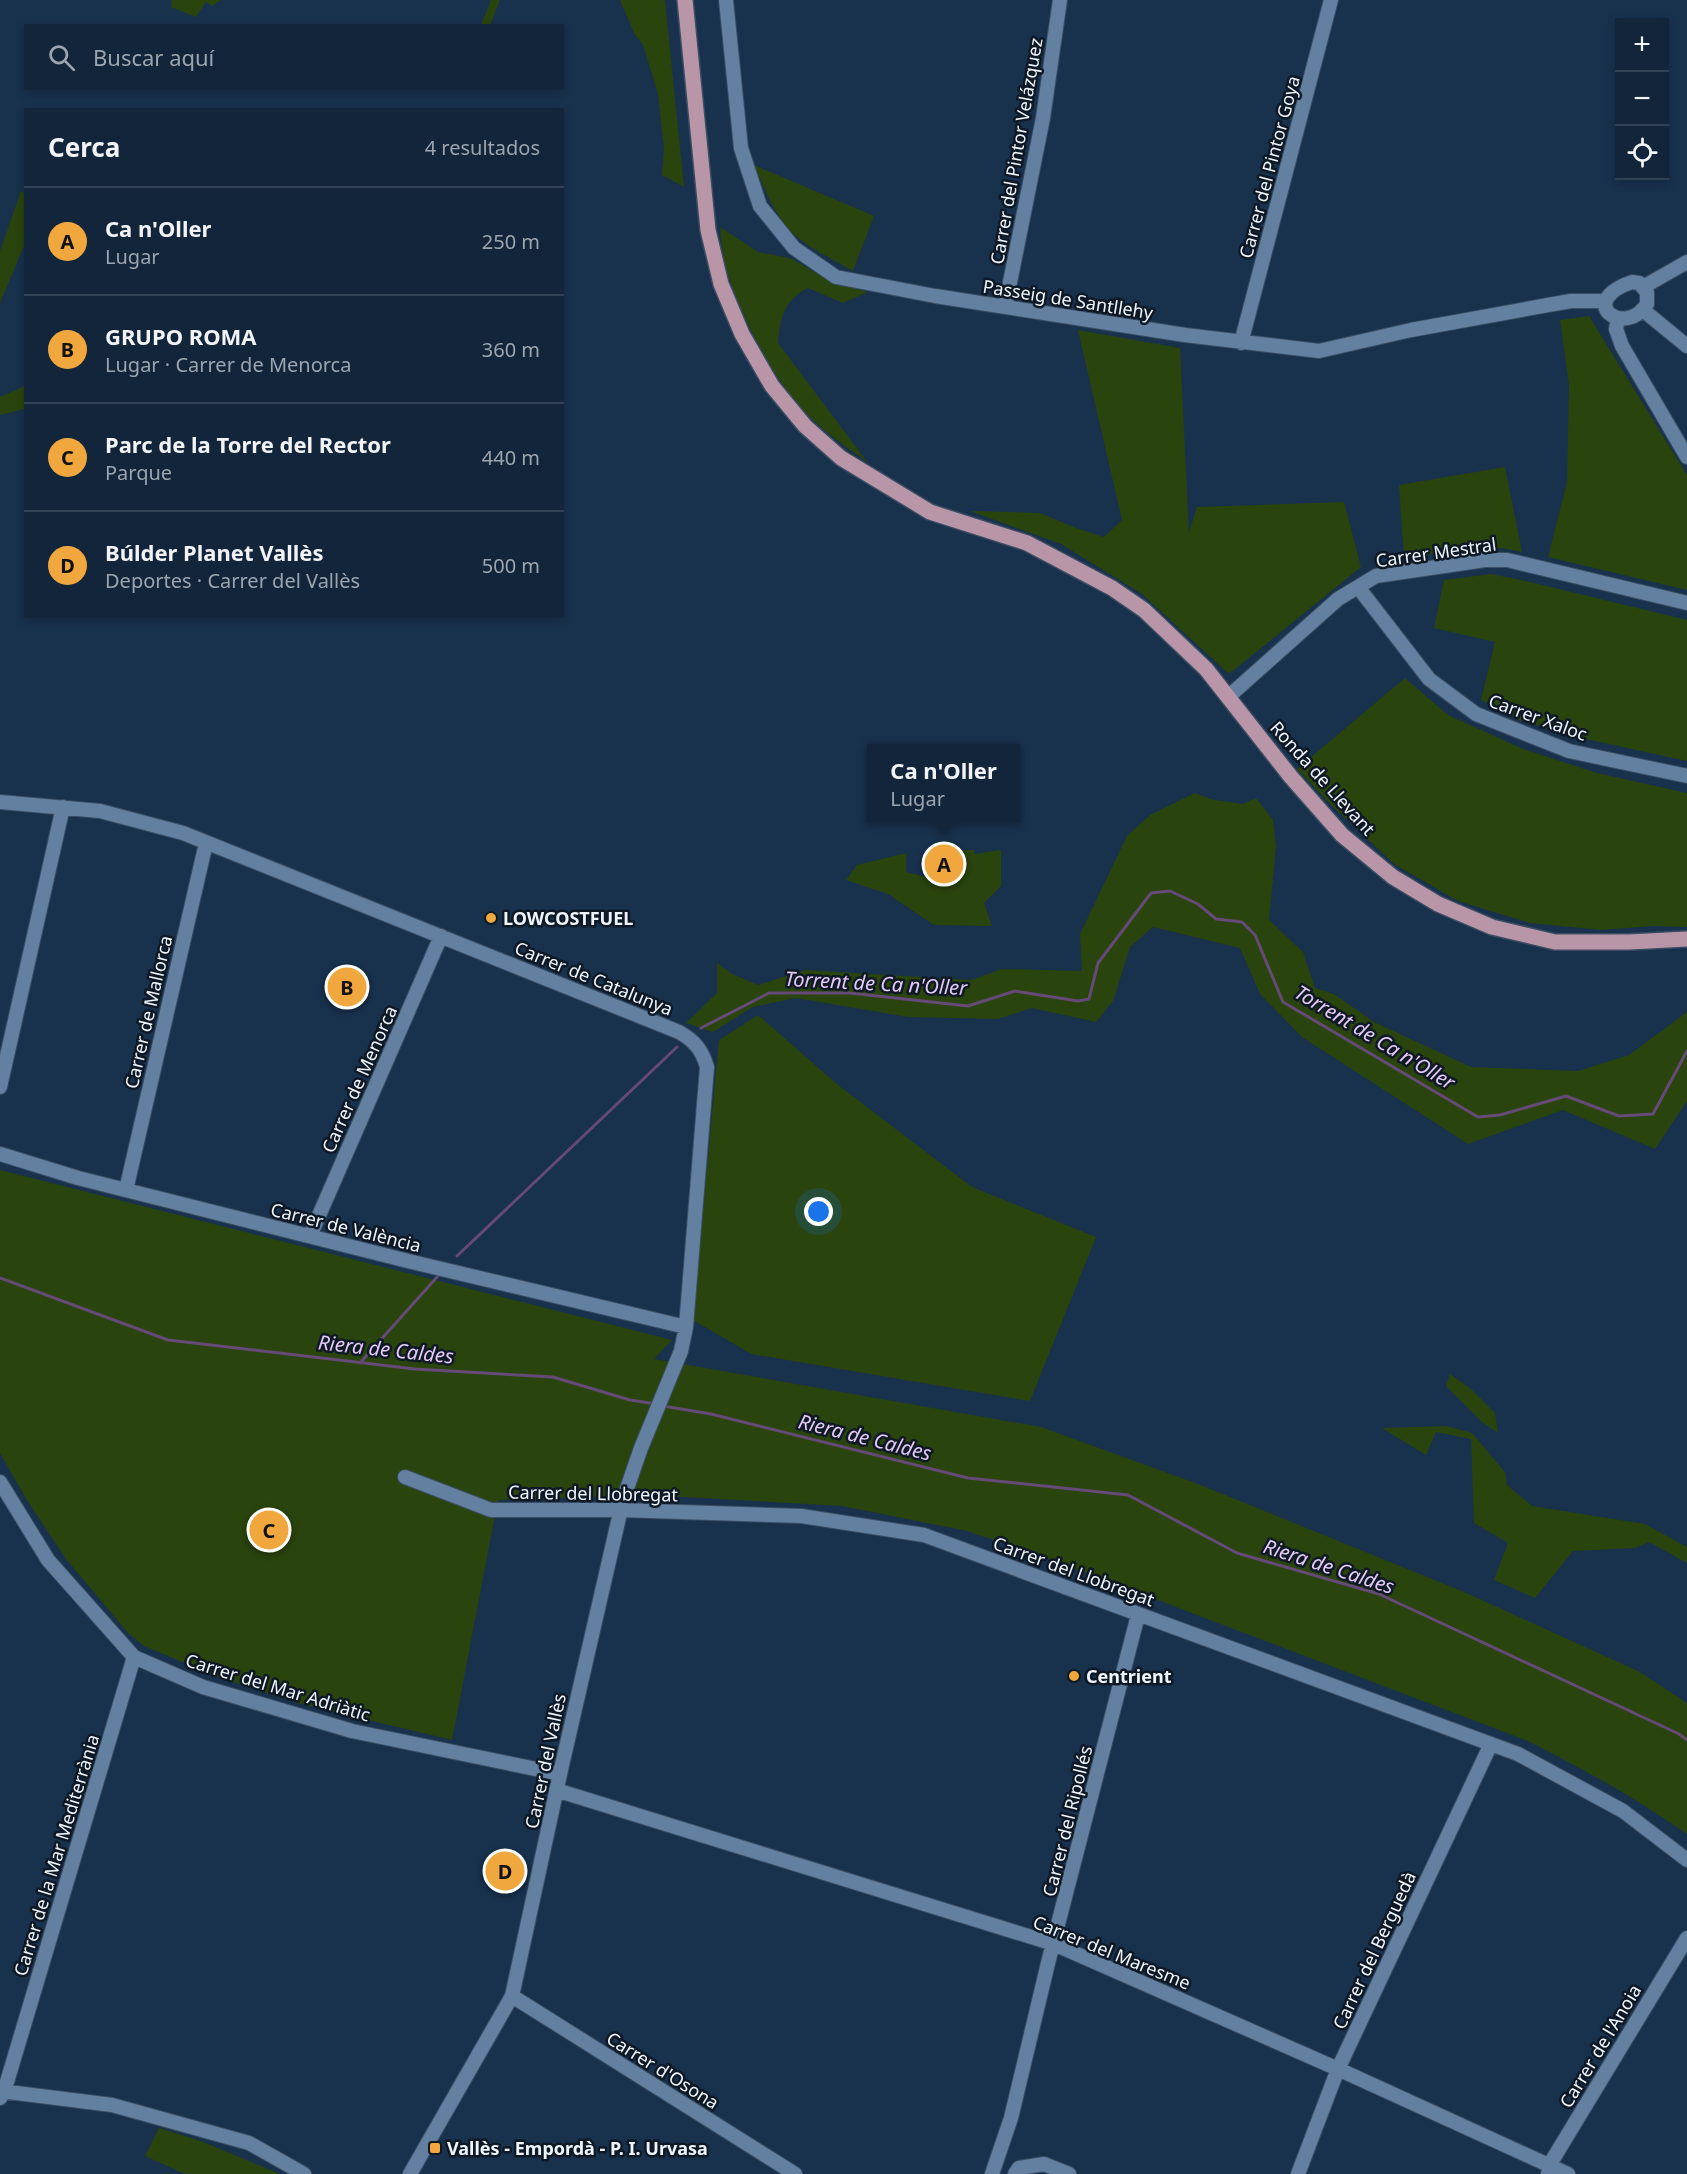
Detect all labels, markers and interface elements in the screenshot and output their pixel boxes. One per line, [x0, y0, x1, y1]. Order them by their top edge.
map controls [1615, 18, 1669, 180]
button: + [1615, 18, 1669, 72]
search box [24, 24, 564, 90]
street label: Carrer del Pintor Velázquez [984, 36, 1048, 266]
icon: search [45, 41, 78, 74]
text: Buscar aquí [93, 42, 214, 72]
button: − [1615, 72, 1669, 126]
street label: Carrer del Pintor Goya [1233, 73, 1305, 261]
button: locate [1615, 126, 1669, 180]
text: Cerca [48, 129, 120, 165]
text: 4 resultados [425, 134, 540, 161]
text: Ca n'Oller [105, 213, 211, 243]
text: A [61, 228, 74, 255]
text: 250 m [482, 228, 540, 255]
text: Lugar [105, 243, 160, 270]
street label: Passeig de Santllehy [981, 274, 1156, 324]
text: GRUPO ROMA [105, 321, 257, 351]
text: B [61, 336, 74, 363]
text: 360 m [482, 336, 540, 363]
text: Lugar · Carrer de Menorca [105, 351, 351, 378]
text: Parc de la Torre del Rector [105, 429, 391, 459]
text: C [61, 444, 74, 471]
text: 440 m [482, 444, 540, 471]
text: Parque [105, 459, 172, 486]
street label: Carrer Mestral [1374, 532, 1498, 572]
text: Búlder Planet Vallès [105, 537, 324, 567]
text: D [60, 552, 75, 579]
text: 500 m [482, 552, 540, 579]
text: Deportes · Carrer del Vallès [105, 567, 360, 594]
street label: Carrer Xaloc [1485, 688, 1591, 746]
street label: Ronda de Llevant [1265, 716, 1381, 841]
popup [867, 744, 1020, 822]
text: Ca n'Oller [890, 755, 997, 785]
text: Lugar [890, 785, 945, 812]
pin: A [924, 842, 964, 886]
place label: LOWCOSTFUEL [503, 906, 633, 930]
marker: LOWCOSTFUEL [484, 911, 498, 925]
street label: Carrer de Mallorca [119, 933, 177, 1091]
street label: Carrer de Catalunya [511, 935, 677, 1021]
pin: B [328, 964, 366, 1010]
water label: Torrent de Ca n'Oller [784, 965, 969, 1001]
water label: Torrent de Ca n'Oller [1290, 978, 1461, 1096]
street label: Carrer de Menorca [316, 1002, 402, 1156]
street label: Carrer de València [268, 1197, 424, 1257]
your location [804, 1197, 833, 1226]
water label: Riera de Caldes [317, 1328, 455, 1370]
water label: Riera de Caldes [796, 1407, 935, 1467]
street label: Carrer del Llobregat [508, 1480, 679, 1506]
pin: C [250, 1508, 288, 1552]
street label: Carrer del Llobregat [990, 1531, 1158, 1611]
water label: Riera de Caldes [1260, 1532, 1398, 1600]
street label: Carrer del Mar Adriàtic [183, 1647, 374, 1727]
place label: Centrient [1086, 1664, 1172, 1688]
marker: Centrient [1067, 1669, 1081, 1683]
street label: Carrer del Vallès [519, 1691, 571, 1831]
street label: Carrer de la Mar Mediterrània [8, 1731, 104, 1979]
street label: Carrer del Ripollés [1037, 1743, 1097, 1899]
pin: D [486, 1848, 524, 1894]
street label: Carrer del Berguedà [1327, 1867, 1421, 2033]
street label: Carrer del Maresme [1030, 1909, 1194, 1995]
street label: Carrer de l'Anoia [1554, 1980, 1646, 2112]
street label: Carrer d'Osona [602, 2026, 724, 2114]
place label: Vallès - Empordà - P. I. Urvasa [447, 2136, 708, 2160]
marker: Vallès - Empordà - P. I. Urvasa [428, 2141, 442, 2155]

